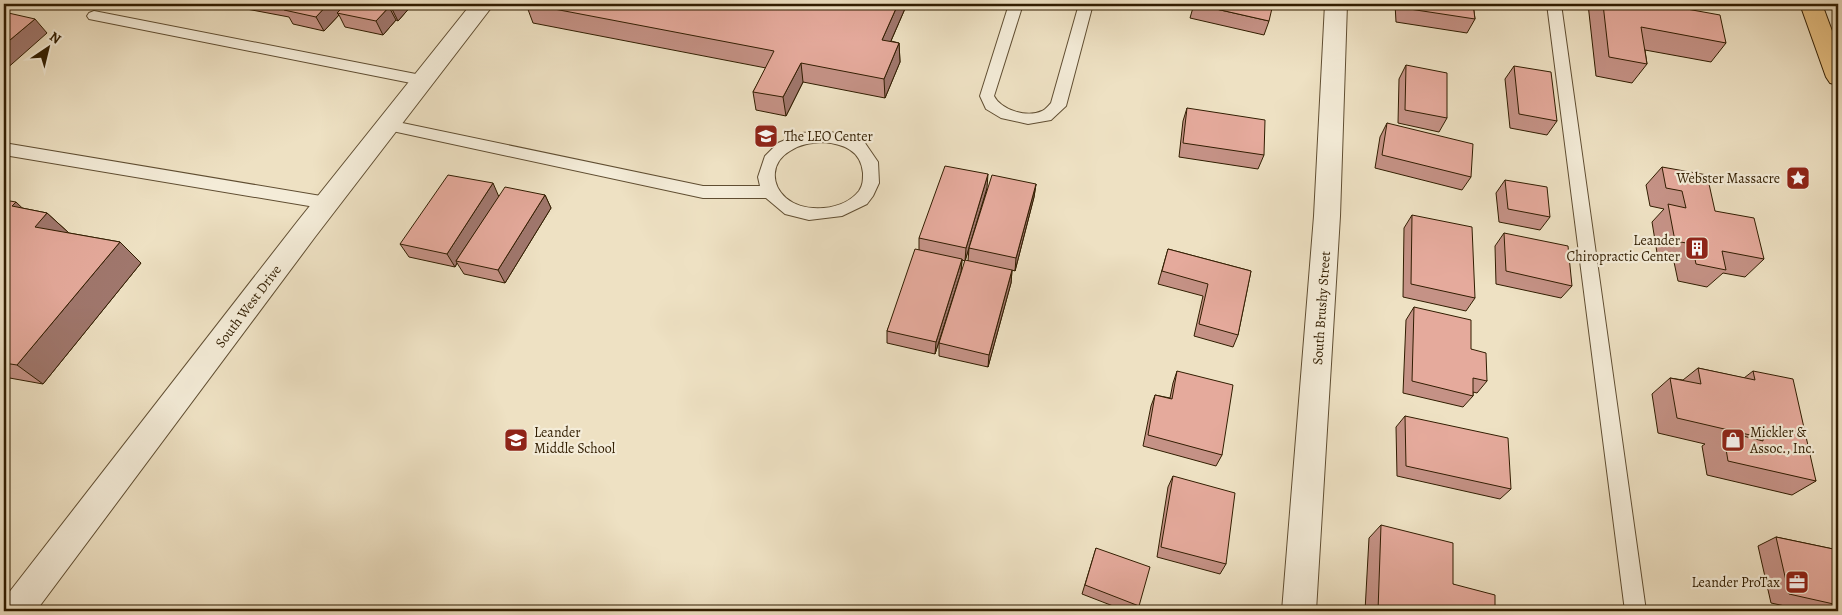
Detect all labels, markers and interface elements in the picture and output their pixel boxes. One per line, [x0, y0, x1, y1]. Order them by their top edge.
north arrow [22, 22, 72, 72]
text: N [46, 27, 65, 48]
school or university icon: The LEO Center [753, 123, 779, 149]
place label: The LEO Center [784, 127, 873, 146]
place icon: Webster Massacre [1785, 165, 1811, 191]
place label: Webster Massacre [1676, 169, 1780, 188]
place label: Leander Chiropractic Center [1567, 231, 1681, 266]
building icon: Leander Chiropractic Center [1684, 235, 1710, 261]
street label: South Brushy Street [1308, 250, 1335, 366]
street label: South West Drive [211, 261, 286, 352]
place label: Leander Middle School [534, 423, 616, 458]
place label: Mickler & Assoc., Inc. [1749, 423, 1815, 458]
school or university icon: Leander Middle School [503, 427, 529, 453]
shop icon: Mickler & Assoc., Inc. [1720, 427, 1746, 453]
office icon: Leander ProTax [1784, 569, 1810, 595]
place label: Leander ProTax [1691, 573, 1780, 592]

